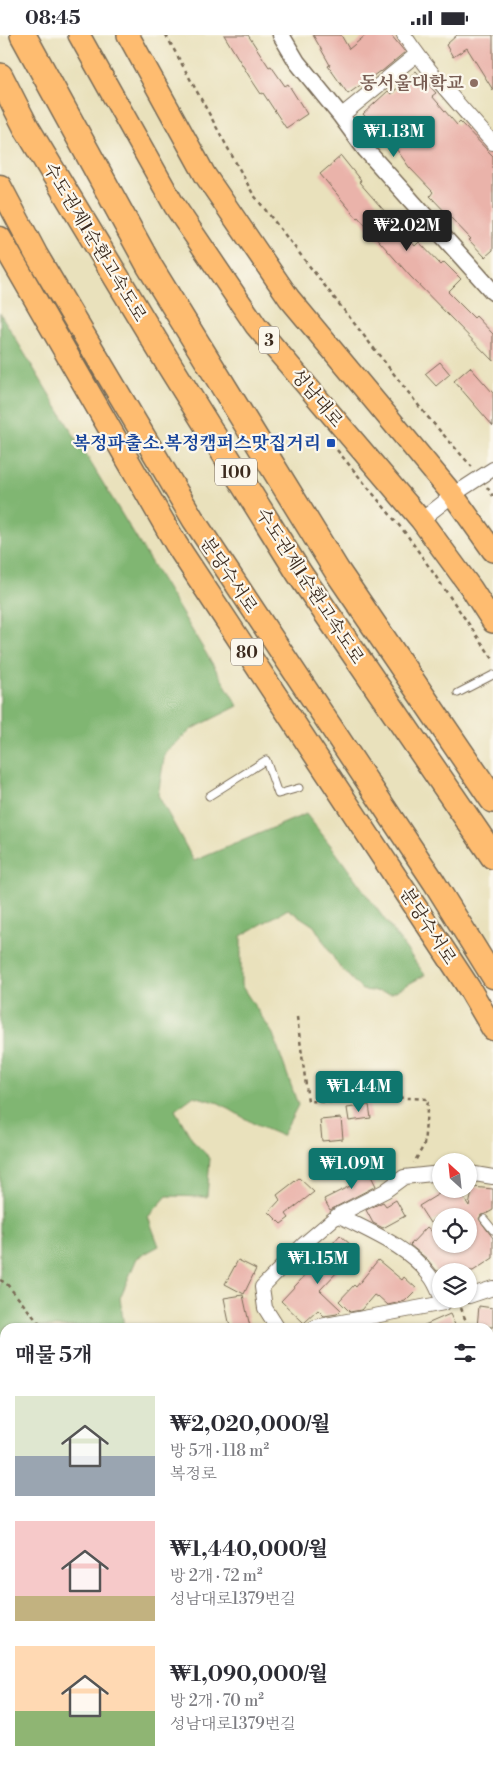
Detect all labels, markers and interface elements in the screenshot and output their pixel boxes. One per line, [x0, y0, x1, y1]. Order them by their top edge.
text: 08:45 [25, 6, 81, 30]
place label: 동서울대학교 [360, 72, 465, 95]
marker: 동서울대학교 [468, 77, 480, 89]
pin: ₩1.13M [353, 115, 435, 158]
text: ₩1.13M [364, 122, 424, 142]
street label: 수도권제1순환고속도로 [38, 158, 151, 326]
pin: ₩2.02M [366, 209, 448, 252]
text: ₩2.02M [374, 216, 440, 236]
road number: 3 [259, 327, 279, 353]
street label: 성남대로 [285, 364, 348, 432]
place label: 복정파출소.복정캠퍼스맛집거리 [73, 432, 321, 455]
marker: 복정파출소.복정캠퍼스맛집거리 [325, 437, 337, 449]
road number: 100 [215, 459, 257, 486]
street label: 수도권제1순환고속도로 [250, 504, 369, 669]
street label: 분당수서로 [195, 533, 262, 618]
road number: 80 [231, 639, 263, 665]
street label: 분당수서로 [394, 884, 461, 969]
pin: ₩1.44M [318, 1071, 400, 1113]
text: ₩1.44M [327, 1077, 391, 1097]
pin: ₩1.09M [311, 1147, 393, 1190]
north arrow [432, 1153, 478, 1197]
map controls [432, 1153, 477, 1308]
text: ₩1.09M [320, 1154, 384, 1174]
button: locate [432, 1208, 477, 1253]
pin: ₩1.15M [277, 1243, 359, 1285]
text: ₩1.15M [288, 1249, 348, 1269]
button: layers [432, 1263, 477, 1308]
icon: filters [451, 1339, 479, 1367]
text: 매물 5개 [15, 1343, 92, 1369]
text: ₩2,020,000/월 [170, 1412, 331, 1438]
icon: home [55, 1416, 115, 1476]
text: 방 5개 · 118 m² [170, 1441, 269, 1461]
text: 복정로 [170, 1464, 216, 1484]
text: ₩1,440,000/월 [170, 1537, 328, 1563]
icon: home [55, 1541, 115, 1601]
text: 방 2개 · 72 m² [170, 1566, 262, 1586]
text: 성남대로1379번길 [170, 1589, 296, 1609]
text: ₩1,090,000/월 [170, 1662, 328, 1688]
icon: home [55, 1666, 115, 1726]
text: 방 2개 · 70 m² [170, 1691, 264, 1711]
text: 성남대로1379번길 [170, 1714, 296, 1734]

